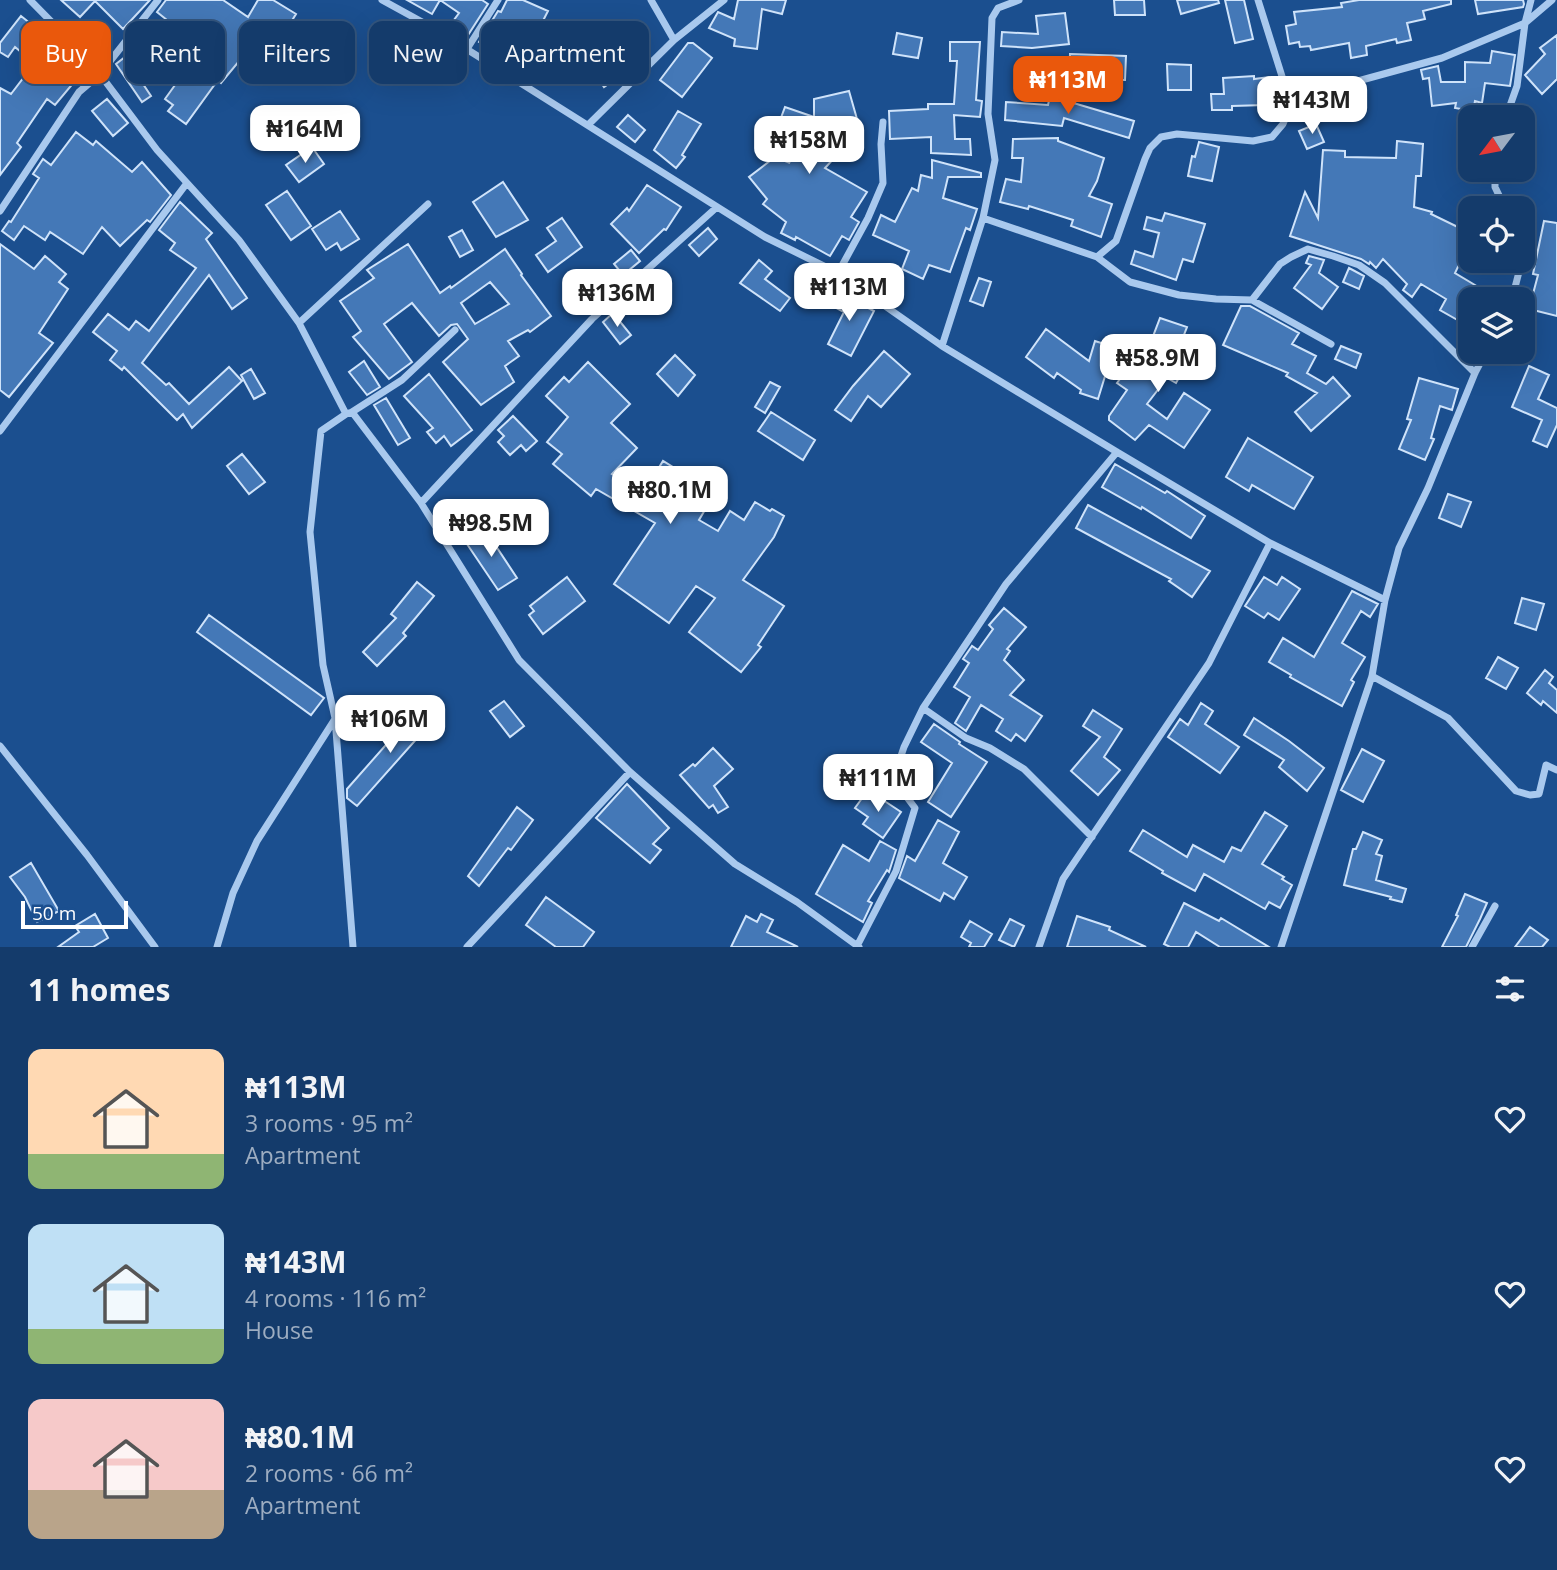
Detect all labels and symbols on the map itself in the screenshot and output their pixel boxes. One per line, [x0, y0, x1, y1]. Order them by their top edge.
pin: ₦113M [1019, 57, 1117, 116]
pin: ₦143M [1263, 76, 1361, 136]
north arrow [1458, 105, 1535, 182]
pin: ₦164M [256, 106, 354, 165]
pin: ₦158M [760, 116, 858, 176]
pin: ₦113M [800, 264, 898, 323]
pin: ₦136M [568, 270, 666, 329]
pin: ₦58.9M [1101, 334, 1215, 394]
pin: ₦80.1M [613, 466, 727, 526]
pin: ₦98.5M [434, 500, 548, 559]
pin: ₦106M [341, 696, 439, 755]
pin: ₦111M [829, 754, 927, 814]
scale bar [21, 898, 128, 930]

